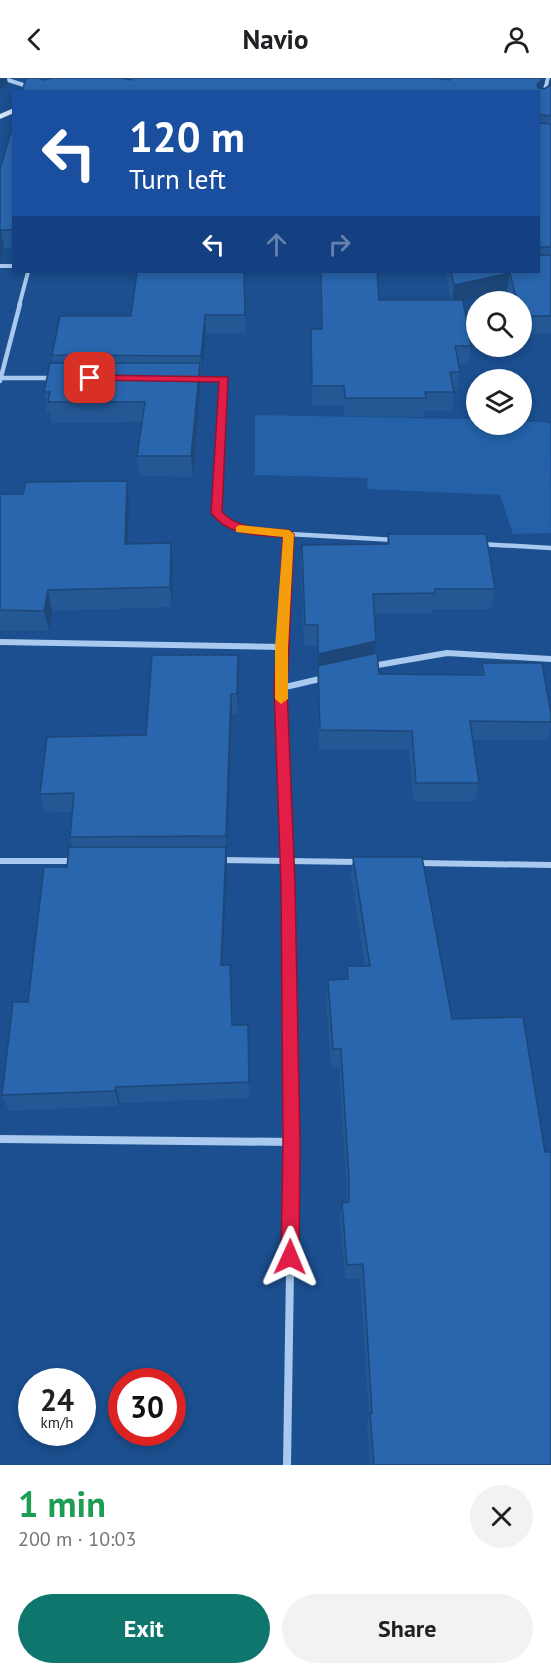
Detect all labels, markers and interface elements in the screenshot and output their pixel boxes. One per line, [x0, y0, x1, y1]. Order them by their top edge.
text: Navio [243, 22, 308, 56]
icon: back [18, 23, 51, 56]
icon: person [500, 23, 533, 56]
text: 120 m [129, 109, 245, 164]
icon: left [30, 114, 108, 192]
text: Turn left [129, 162, 226, 196]
icon: left [197, 228, 230, 261]
icon: ahead [260, 228, 293, 261]
icon: right [323, 228, 356, 261]
map controls [466, 291, 532, 435]
button: search [466, 291, 532, 357]
pin [64, 352, 115, 403]
icon: arrive [73, 361, 106, 394]
button: layers [466, 369, 532, 435]
position arrow [258, 1225, 322, 1289]
speed limit sign: 30 [108, 1368, 186, 1446]
text: 24 [40, 1380, 74, 1419]
text: km/h [41, 1413, 73, 1432]
text: 1 min [18, 1480, 106, 1527]
button: close [470, 1485, 533, 1548]
text: 200 m · 10:03 [18, 1526, 136, 1552]
button: Exit [18, 1594, 270, 1663]
button: Share [282, 1594, 533, 1663]

